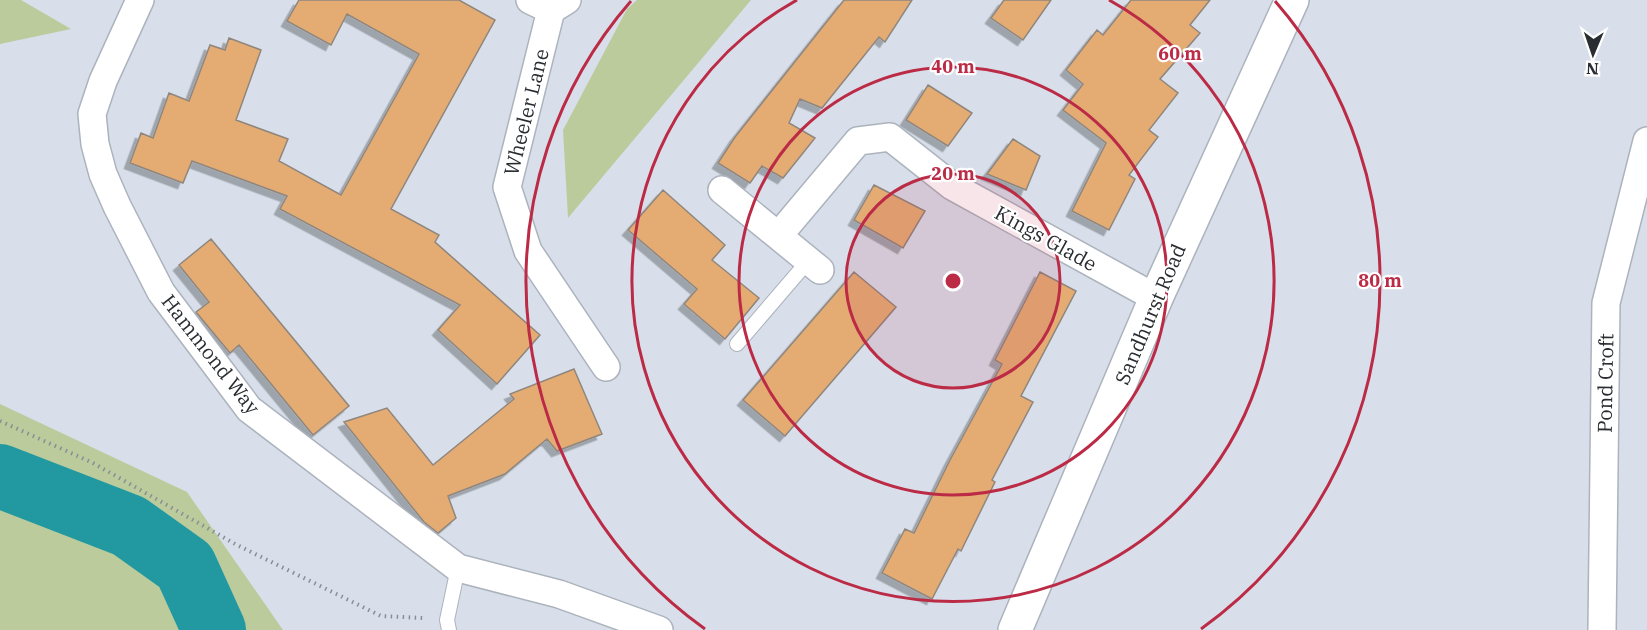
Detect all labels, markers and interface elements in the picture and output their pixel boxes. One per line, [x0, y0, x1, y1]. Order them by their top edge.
north arrow [1563, 24, 1623, 84]
text: 60 m [1158, 42, 1202, 65]
street label: Wheeler Lane [497, 46, 555, 178]
text: 40 m [931, 55, 975, 78]
text: N [1586, 59, 1599, 79]
text: 20 m [931, 162, 975, 185]
street label: Kings Glade [990, 199, 1102, 277]
street label: Sandhurst Road [1108, 240, 1192, 388]
text: 80 m [1358, 269, 1402, 292]
centre of rings [943, 271, 963, 291]
street label: Hammond Way [156, 288, 267, 420]
street label: Pond Croft [1591, 333, 1619, 433]

